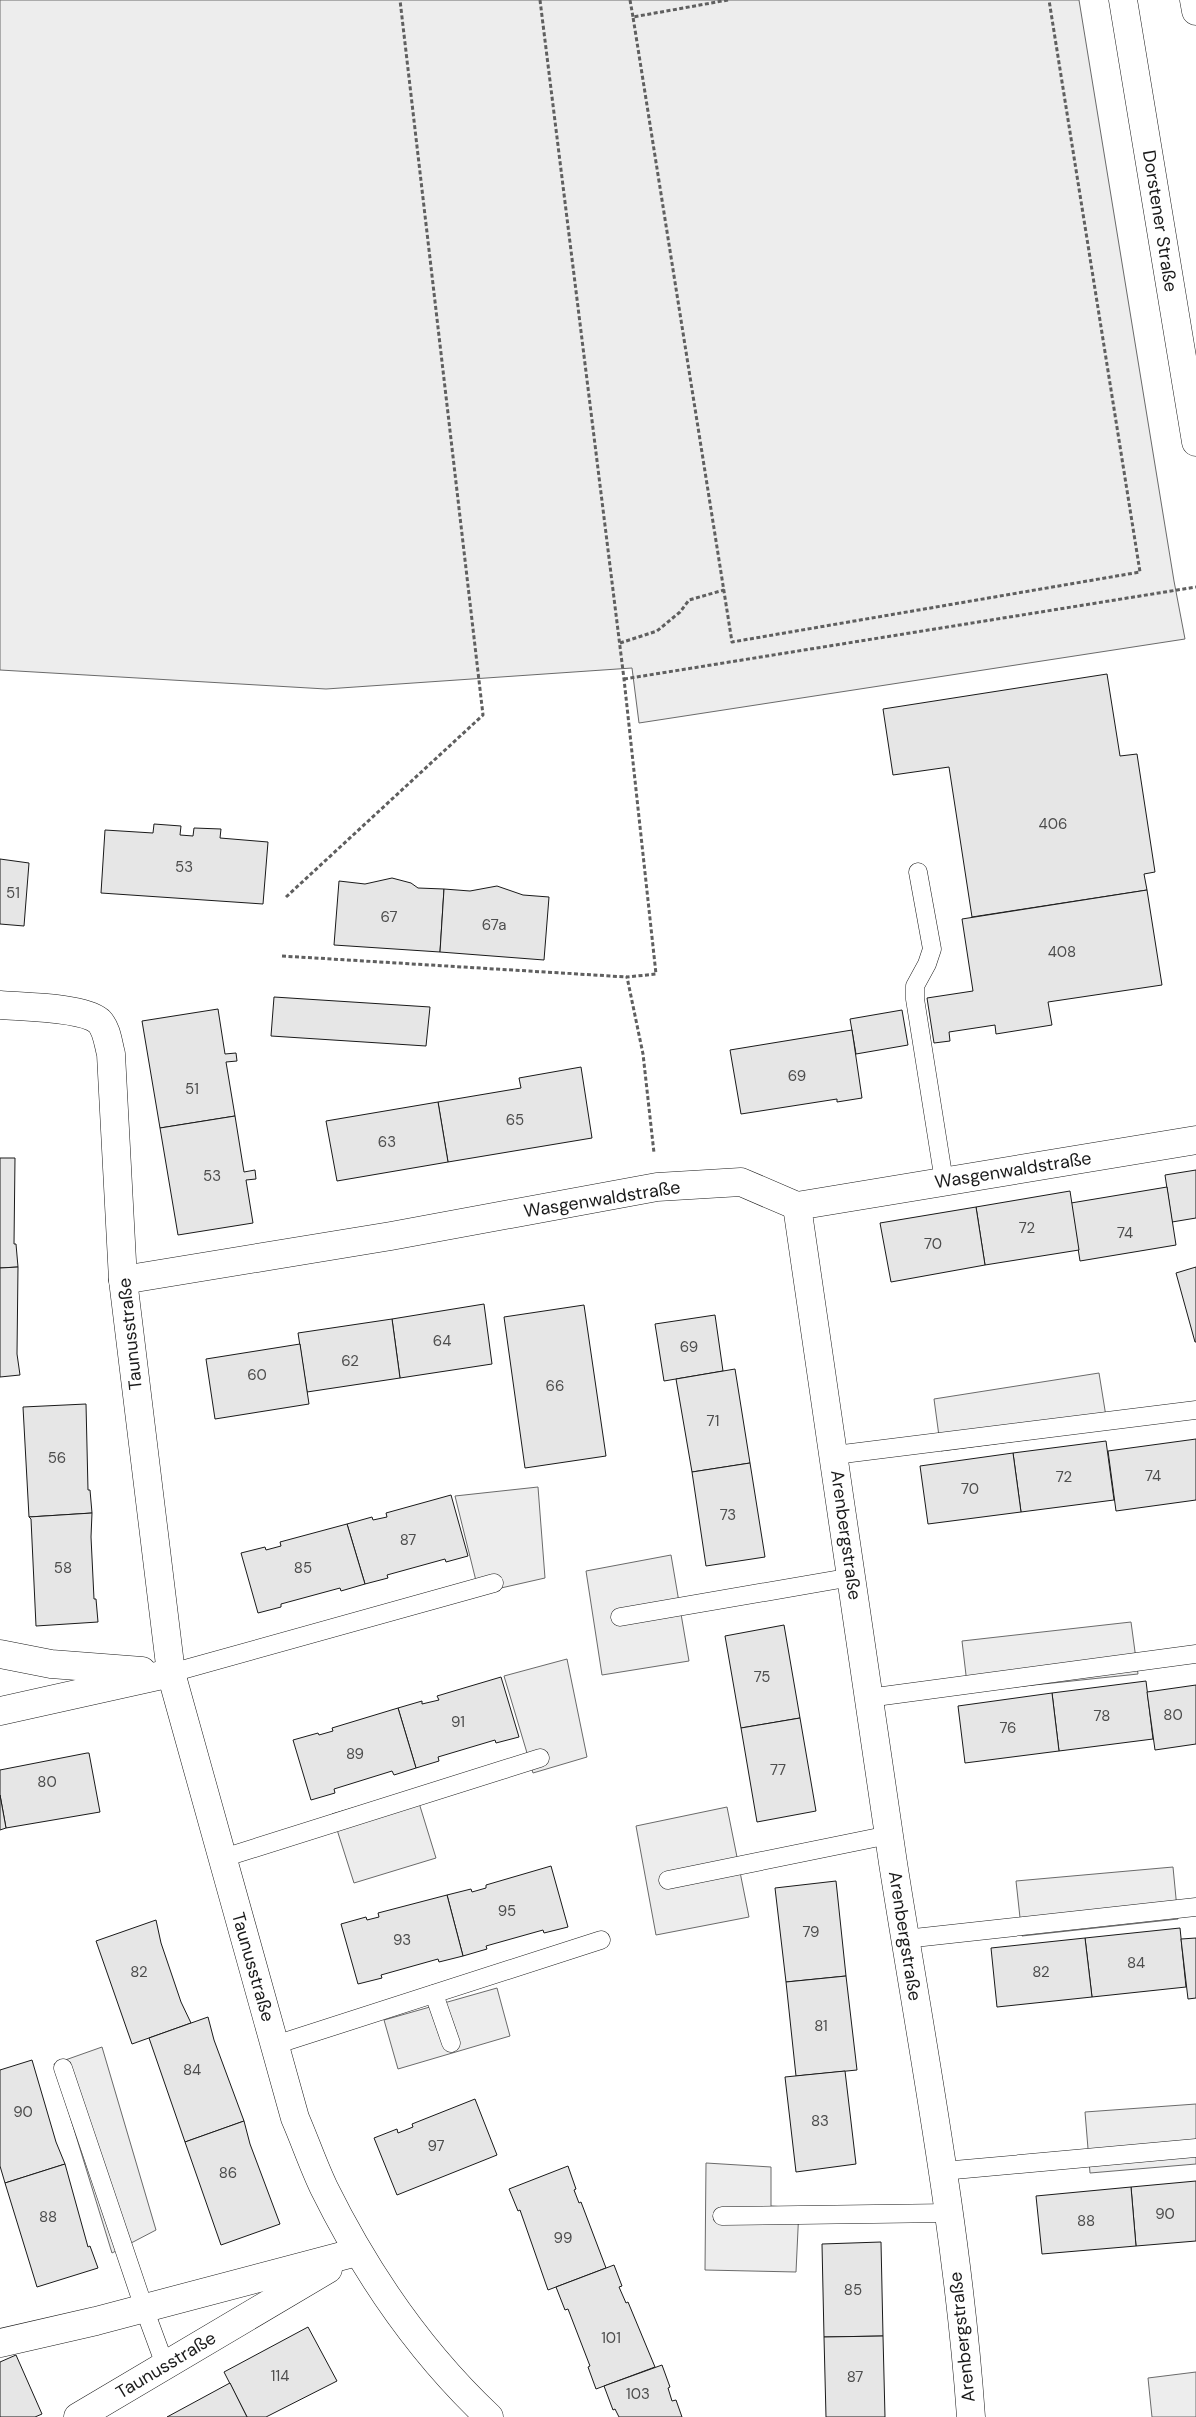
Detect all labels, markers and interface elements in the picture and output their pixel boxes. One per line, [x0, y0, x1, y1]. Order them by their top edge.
street label: Dorstener Straße [1137, 148, 1183, 294]
house number: 406 [1039, 814, 1067, 834]
house number: 53 [175, 857, 193, 877]
house number: 51 [6, 883, 20, 903]
house number: 67 [380, 907, 398, 927]
house number: 67a [482, 915, 506, 935]
house number: 408 [1048, 942, 1076, 962]
house number: 69 [788, 1066, 806, 1086]
house number: 51 [185, 1079, 199, 1099]
house number: 65 [506, 1110, 524, 1130]
house number: 63 [378, 1132, 396, 1152]
street label: Wasgenwaldstraße [933, 1146, 1093, 1194]
house number: 53 [203, 1166, 221, 1186]
street label: Wasgenwaldstraße [522, 1175, 682, 1223]
house number: 72 [1019, 1218, 1035, 1238]
house number: 74 [1117, 1223, 1133, 1243]
house number: 70 [924, 1234, 942, 1254]
street label: Taunusstraße [112, 1277, 148, 1391]
house number: 64 [433, 1331, 451, 1351]
house number: 69 [680, 1337, 698, 1357]
house number: 62 [341, 1351, 359, 1371]
house number: 60 [247, 1365, 267, 1385]
house number: 66 [546, 1376, 564, 1396]
house number: 71 [707, 1411, 719, 1431]
house number: 56 [48, 1448, 66, 1468]
house number: 74 [1145, 1466, 1161, 1486]
house number: 72 [1056, 1467, 1072, 1487]
street label: Arenbergstraße [825, 1469, 867, 1601]
house number: 70 [961, 1479, 979, 1499]
house number: 73 [720, 1505, 736, 1525]
house number: 87 [400, 1530, 416, 1550]
house number: 58 [54, 1558, 72, 1578]
house number: 85 [294, 1558, 312, 1578]
house number: 75 [754, 1667, 770, 1687]
house number: 80 [1163, 1705, 1183, 1725]
house number: 78 [1094, 1706, 1110, 1726]
house number: 91 [451, 1712, 465, 1732]
house number: 76 [999, 1718, 1017, 1738]
house number: 89 [346, 1744, 364, 1764]
house number: 77 [770, 1760, 786, 1780]
house number: 80 [37, 1772, 57, 1792]
street label: Arenbergstraße [883, 1870, 927, 2002]
house number: 95 [498, 1901, 516, 1921]
street label: Taunusstraße [226, 1910, 280, 2024]
house number: 79 [802, 1922, 820, 1942]
house number: 93 [393, 1930, 411, 1950]
house number: 84 [1127, 1953, 1145, 1973]
house number: 82 [130, 1962, 148, 1982]
house number: 82 [1032, 1962, 1050, 1982]
house number: 81 [814, 2016, 828, 2036]
house number: 84 [183, 2060, 201, 2080]
house number: 90 [13, 2102, 33, 2122]
house number: 83 [811, 2111, 829, 2131]
house number: 97 [427, 2136, 445, 2156]
house number: 86 [219, 2163, 237, 2183]
house number: 90 [1155, 2204, 1175, 2224]
house number: 88 [39, 2207, 57, 2227]
house number: 88 [1077, 2211, 1095, 2231]
house number: 99 [554, 2228, 572, 2248]
street label: Arenbergstraße [943, 2271, 981, 2403]
house number: 85 [844, 2280, 862, 2300]
street label: Taunusstraße [112, 2326, 220, 2404]
house number: 101 [601, 2328, 621, 2348]
house number: 114 [271, 2366, 289, 2386]
house number: 87 [847, 2367, 863, 2387]
house number: 103 [626, 2384, 650, 2404]

